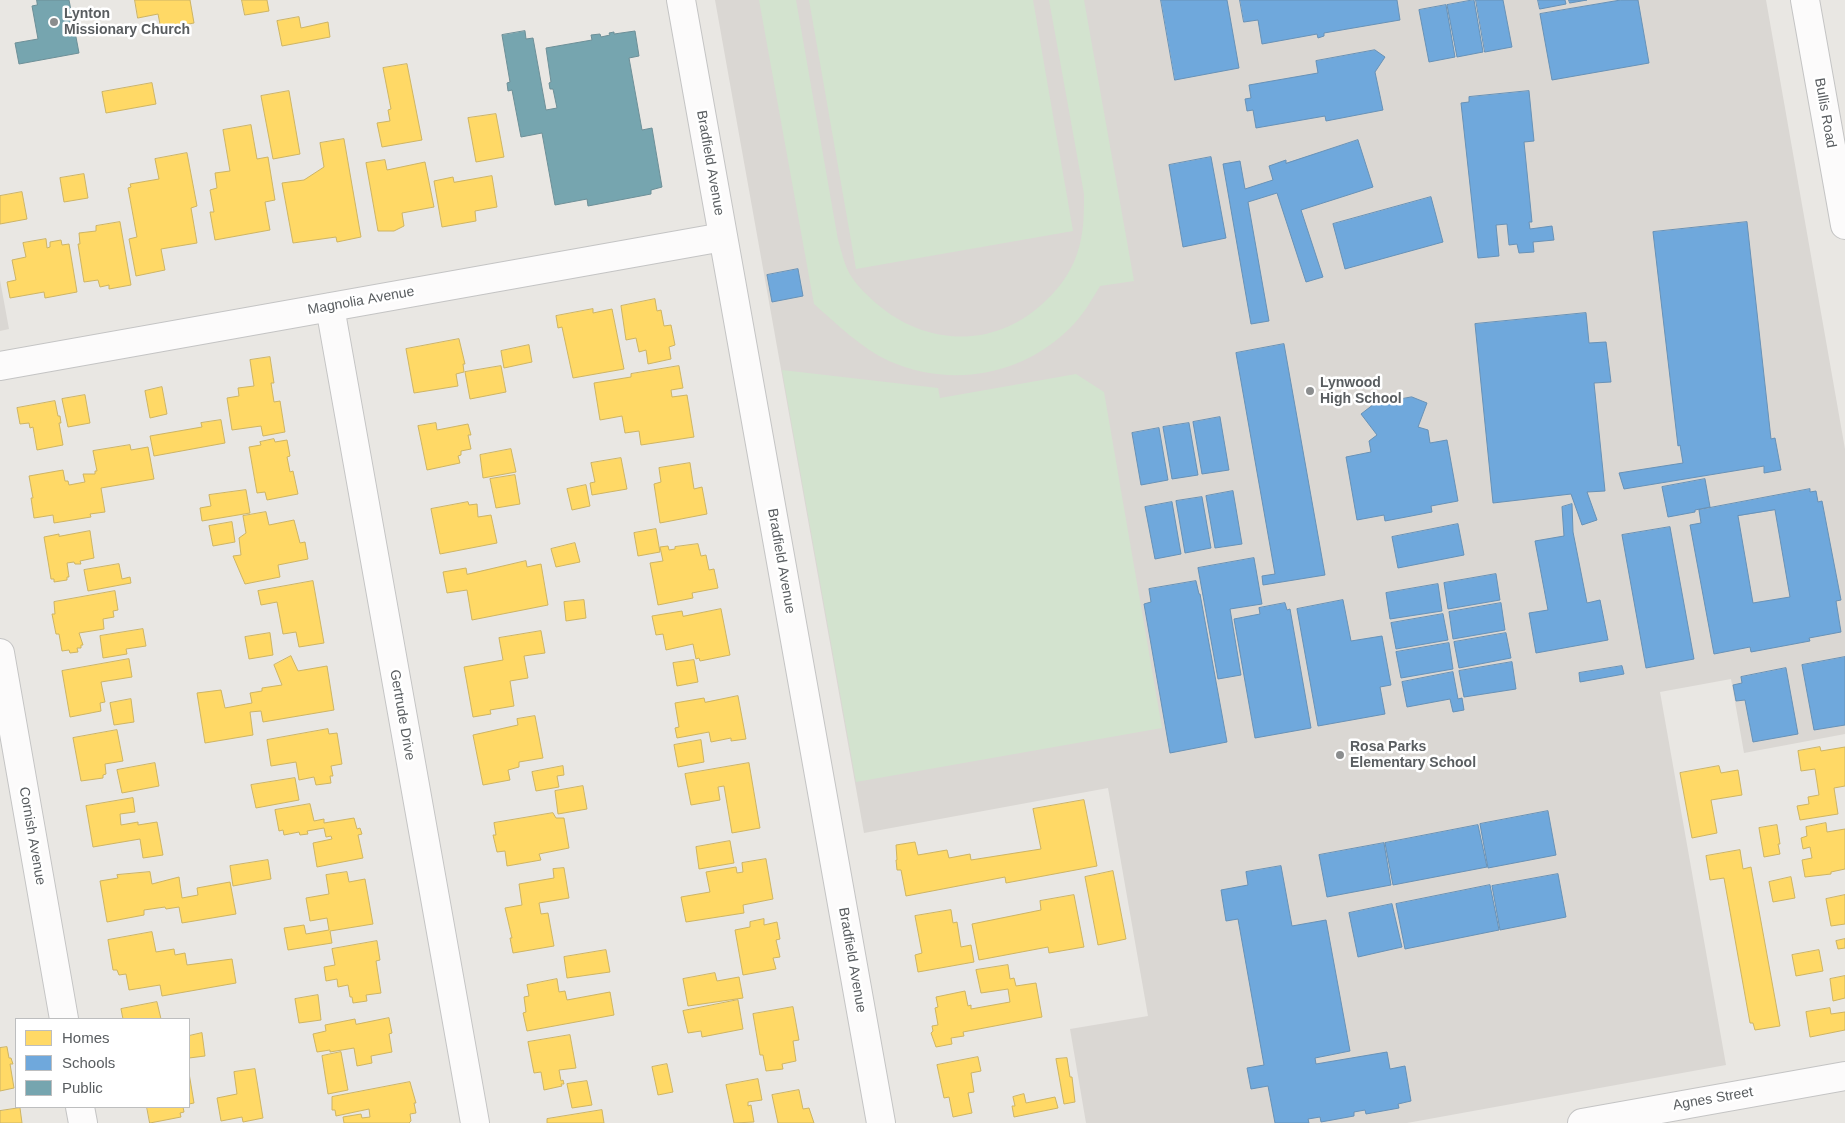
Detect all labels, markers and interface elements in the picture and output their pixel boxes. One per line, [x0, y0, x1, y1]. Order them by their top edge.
place label: Lynton Missionary Church [64, 6, 190, 38]
marker: Lynton Missionary Church [48, 16, 60, 28]
street label: Bullis Road [1811, 77, 1839, 149]
street label: Bradfield Avenue [692, 109, 728, 217]
street label: Magnolia Avenue [306, 283, 416, 319]
place label: Lynwood High School [1320, 375, 1402, 408]
marker: Lynwood High School [1304, 385, 1316, 397]
street label: Bradfield Avenue [763, 507, 799, 615]
street label: Gertrude Drive [386, 668, 418, 762]
place label: Rosa Parks Elementary School [1350, 739, 1476, 772]
marker: Rosa Parks Elementary School [1334, 749, 1346, 761]
street label: Cornish Avenue [15, 786, 49, 886]
street label: Bradfield Avenue [834, 906, 870, 1014]
legend [15, 1018, 190, 1108]
text: Homes [62, 1029, 110, 1046]
text: Schools [62, 1054, 115, 1071]
text: Public [62, 1079, 103, 1096]
street label: Agnes Street [1672, 1084, 1754, 1114]

